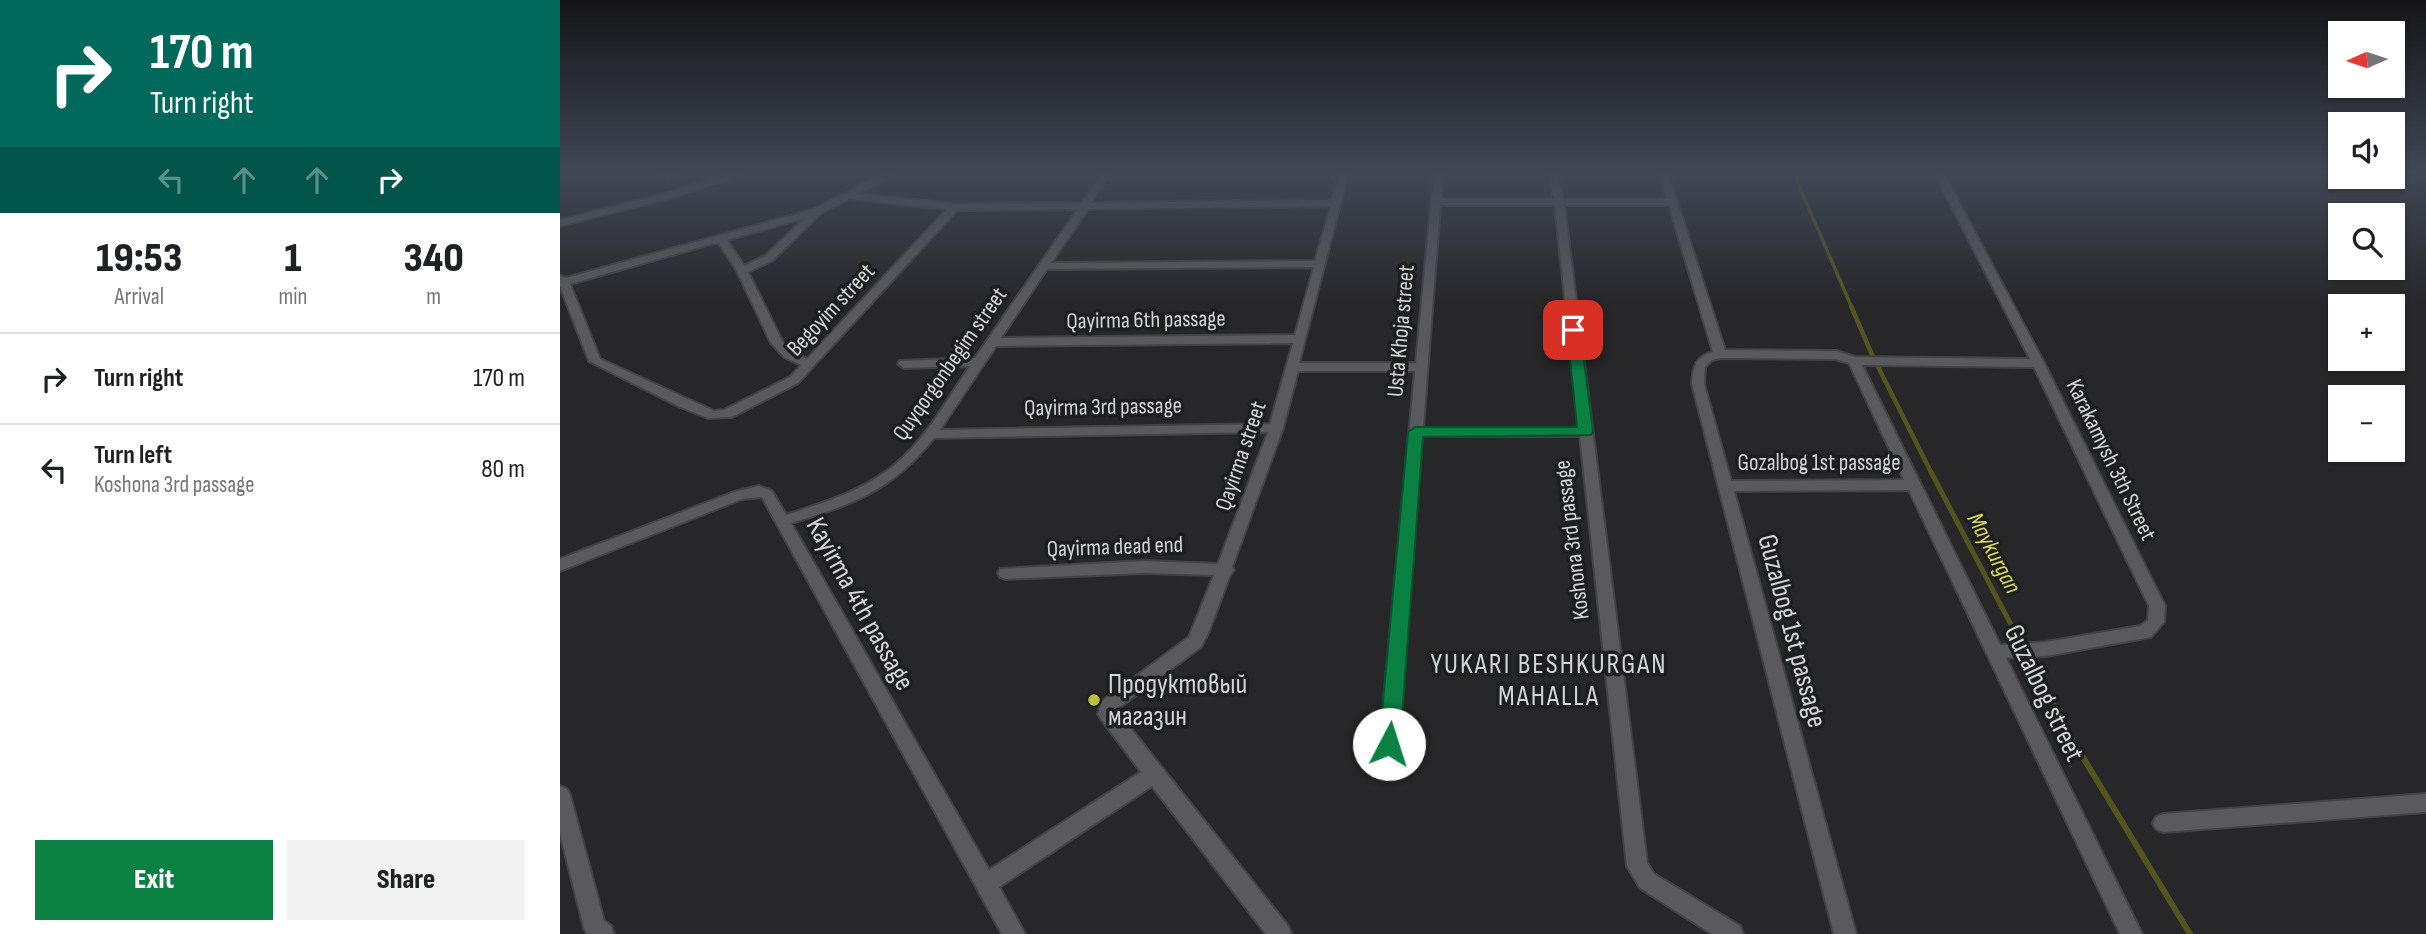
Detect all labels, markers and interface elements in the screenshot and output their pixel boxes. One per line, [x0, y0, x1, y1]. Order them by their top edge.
north arrow [2328, 21, 2404, 98]
map controls [2328, 21, 2405, 462]
text: 170 m [150, 24, 254, 83]
icon: right [35, 28, 126, 119]
text: Turn right [150, 84, 254, 123]
button: sound [2328, 112, 2405, 189]
icon: left [152, 161, 190, 199]
icon: ahead [225, 161, 263, 199]
icon: ahead [298, 161, 336, 199]
icon: right [371, 161, 409, 199]
button: search [2328, 203, 2405, 280]
text: 19:53 [96, 233, 182, 284]
text: 1 [284, 233, 302, 284]
text: 340 [403, 233, 464, 284]
street label: Begoyim street [781, 258, 881, 362]
street label: Usta Khoja street [1381, 264, 1421, 398]
street label: Quyqorgonbegim street [887, 282, 1013, 446]
text: Arrival [115, 283, 164, 311]
text: min [278, 283, 307, 311]
text: m [426, 283, 441, 311]
button: + [2328, 294, 2405, 371]
pin [1543, 300, 1603, 360]
street label: Qayirma 6th passage [1066, 305, 1226, 335]
icon: arrive [1554, 311, 1592, 349]
icon: right [35, 360, 73, 398]
text: Turn right [94, 363, 183, 394]
text: 170 m [473, 363, 525, 394]
street label: Karakamysh 3th Street [2060, 375, 2162, 545]
button: − [2328, 385, 2405, 462]
street label: Qayirma 3rd passage [1024, 392, 1182, 422]
street label: Qayirma street [1209, 398, 1273, 514]
text: Turn left [94, 440, 172, 471]
street label: Gozalbog 1st passage [1738, 449, 1900, 477]
icon: left [35, 451, 73, 489]
text: 80 m [481, 454, 525, 485]
street label: Koshona 3rd passage [1548, 459, 1596, 621]
text: Koshona 3rd passage [94, 471, 254, 499]
water label: Maykurgan [1961, 508, 2027, 598]
street label: Kayirma 4th passage [799, 512, 921, 696]
street label: Qayirma dead end [1046, 531, 1184, 563]
street label: Guzalbog 1st passage [1750, 531, 1834, 731]
street label: Guzalbog street [1997, 619, 2091, 767]
district label: YUKARI BESHKURGAN MAHALLA [1430, 648, 1668, 713]
place label: Продуктовый магазин [1108, 668, 1247, 733]
marker: Продуктовый магазин [1086, 692, 1102, 708]
position arrow [1352, 707, 1426, 781]
button: Exit [35, 840, 273, 920]
button: Share [287, 840, 525, 920]

